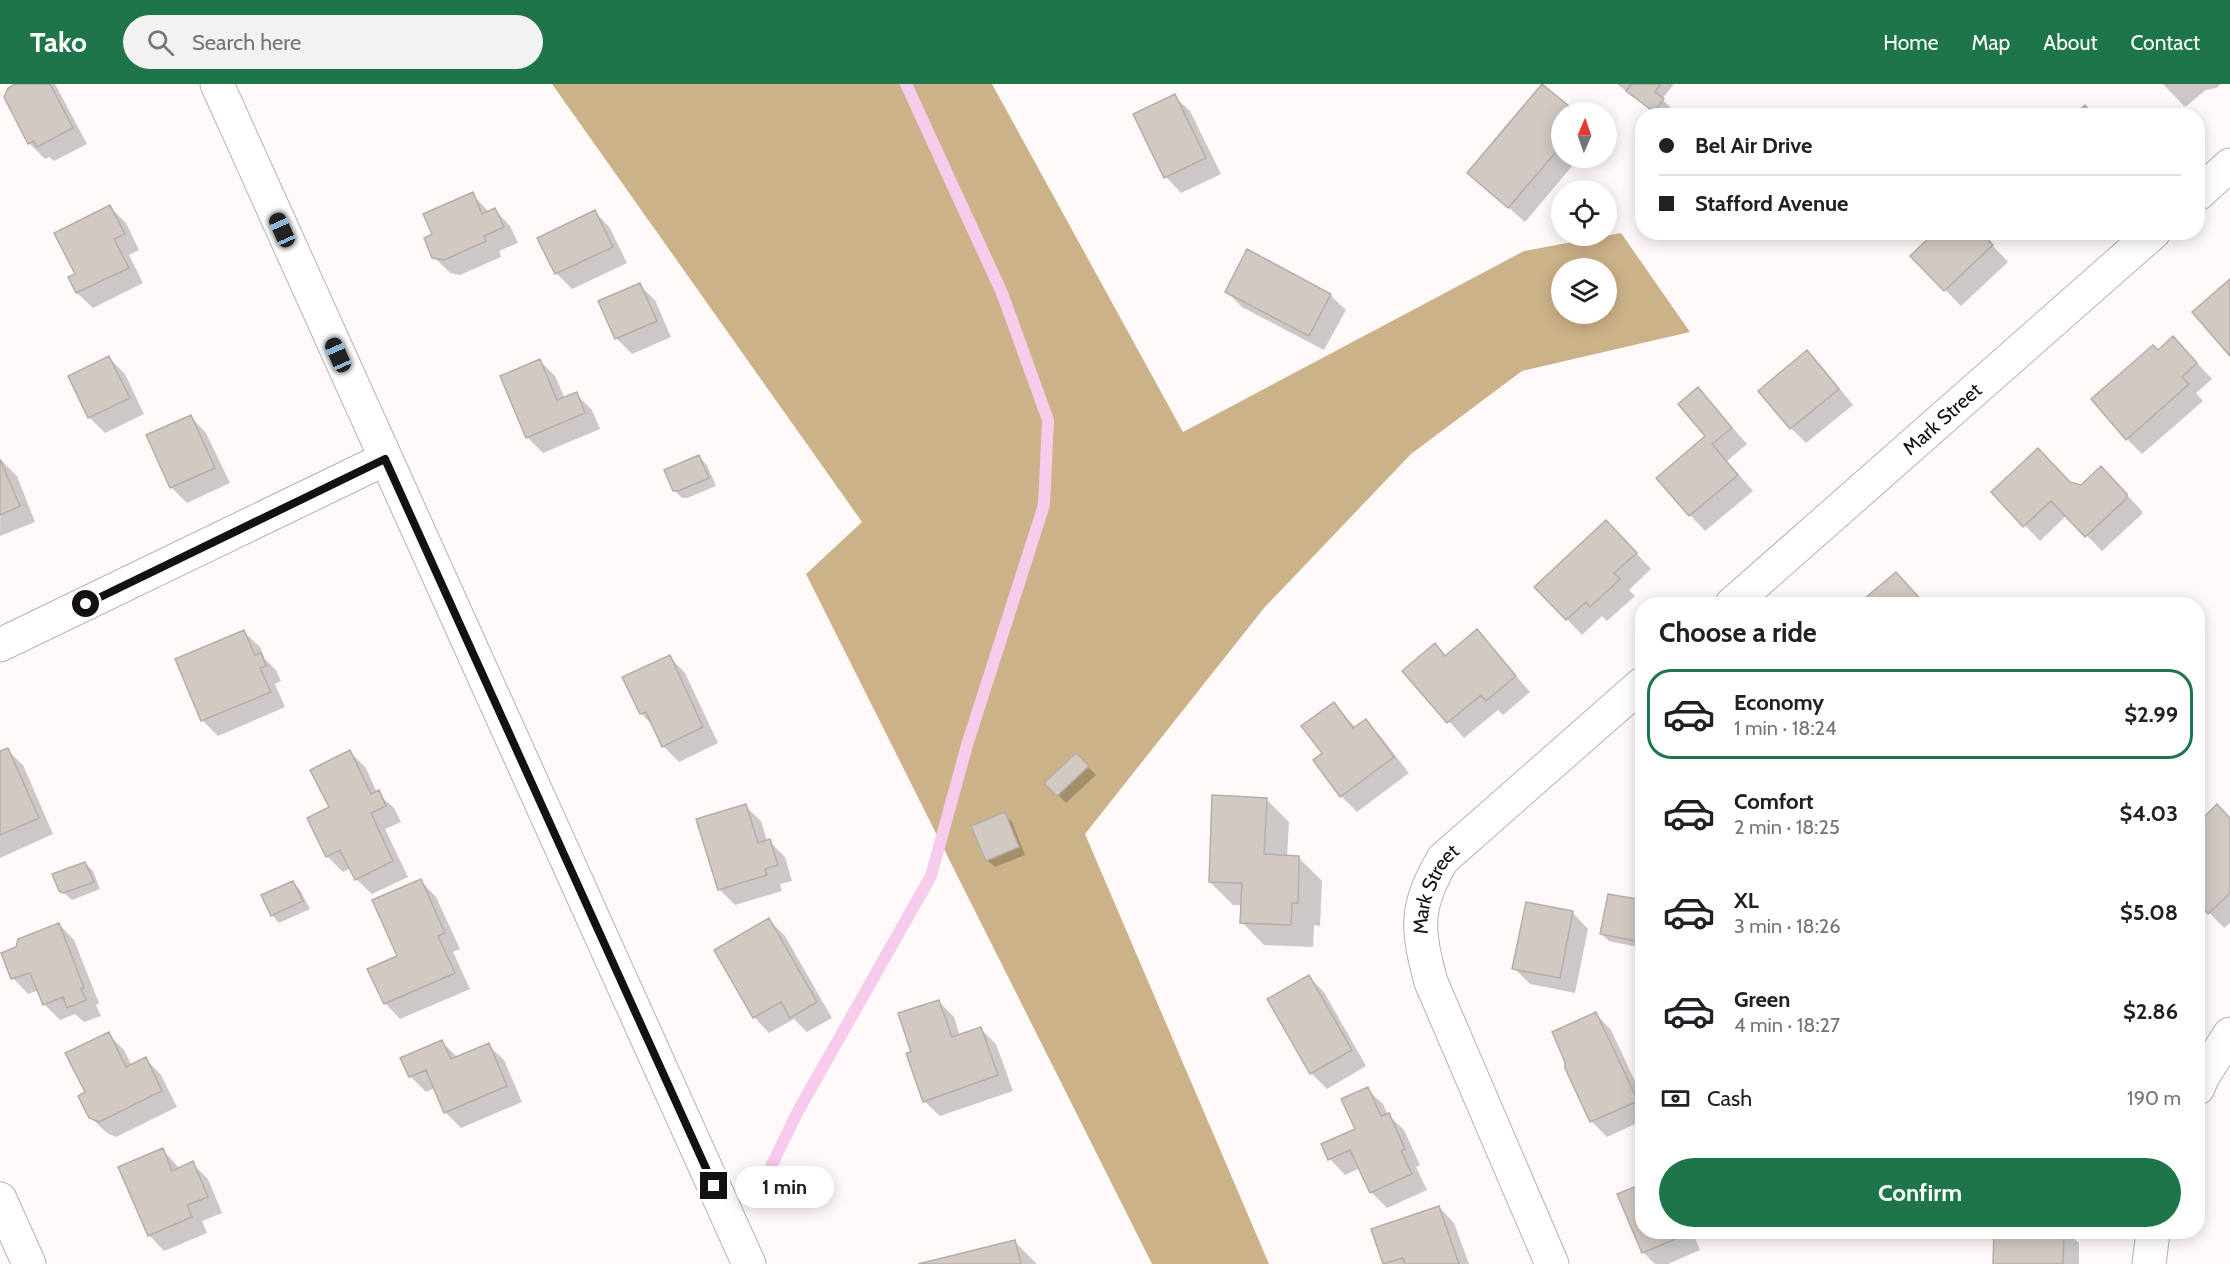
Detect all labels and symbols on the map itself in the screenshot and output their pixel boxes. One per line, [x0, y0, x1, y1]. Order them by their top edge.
north arrow [1551, 102, 1617, 168]
car [266, 210, 298, 250]
car [322, 335, 354, 375]
street label: Mark Street [1898, 378, 1987, 460]
route start [72, 590, 99, 617]
street label: Mark Street [1409, 839, 1464, 935]
callout: 1 min [735, 1165, 834, 1207]
route end [700, 1172, 727, 1199]

